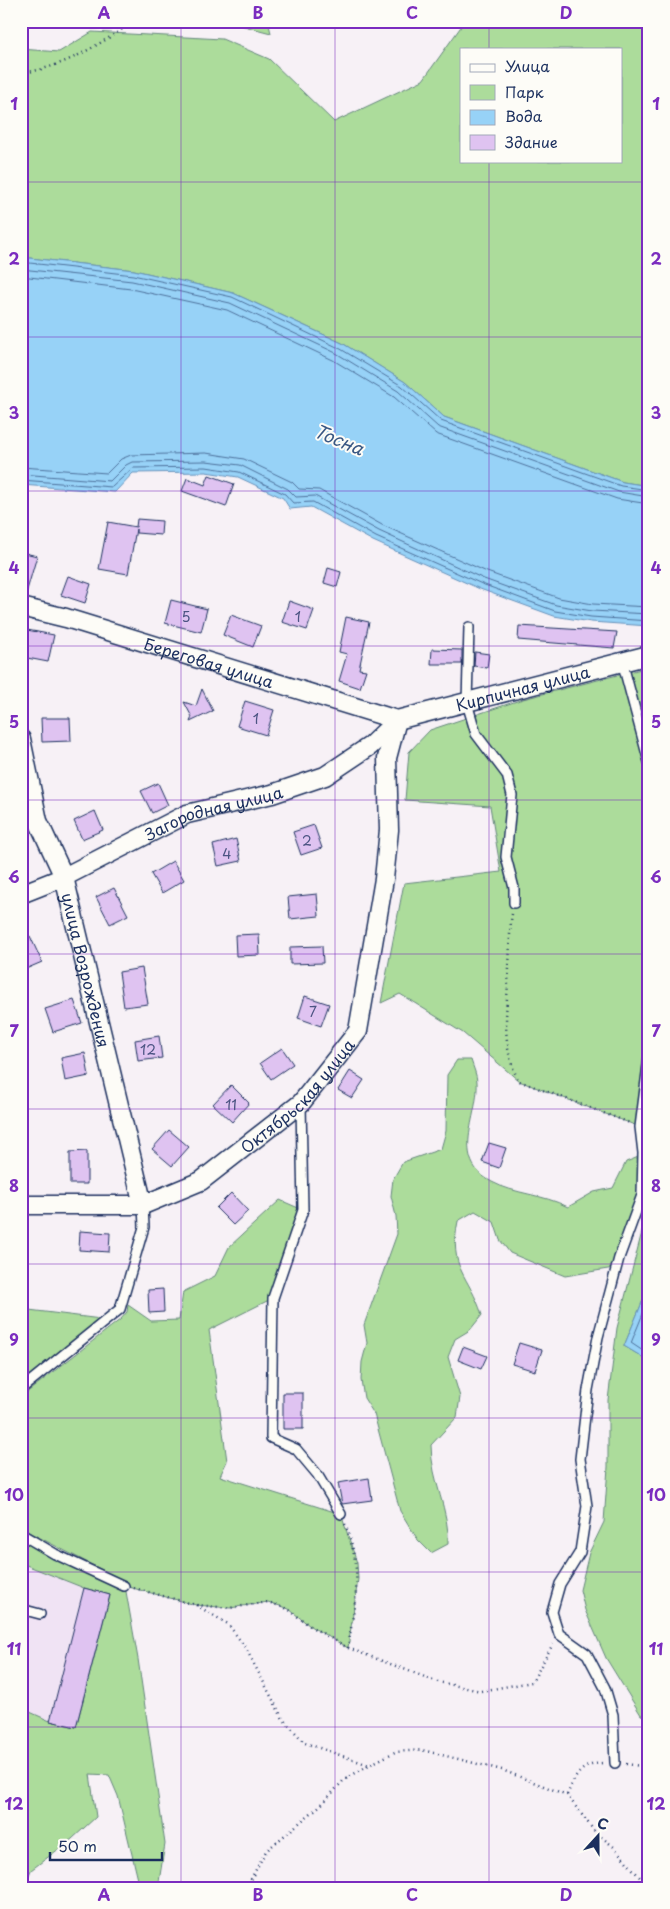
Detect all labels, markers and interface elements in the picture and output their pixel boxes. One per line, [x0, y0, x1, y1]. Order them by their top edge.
text: A [98, 0, 111, 24]
text: B [253, 0, 264, 24]
text: C [406, 0, 418, 24]
text: D [560, 0, 572, 24]
legend [460, 48, 622, 162]
text: Улица [505, 54, 550, 77]
text: Парк [505, 80, 544, 103]
text: 1 [10, 91, 18, 115]
text: 1 [652, 91, 660, 115]
text: Вода [505, 104, 543, 127]
text: Здание [505, 130, 558, 153]
text: 2 [8, 246, 20, 270]
text: 2 [650, 246, 662, 270]
text: 3 [9, 400, 19, 424]
text: 3 [651, 400, 661, 424]
water label: Тосна [310, 417, 369, 462]
text: 4 [9, 555, 20, 579]
text: 4 [651, 555, 662, 579]
house number: 5 [181, 606, 191, 627]
house number: 1 [295, 606, 301, 627]
street label: Береговая улица [141, 631, 277, 693]
street label: Кирпичная улица [453, 659, 592, 716]
house number: 1 [253, 708, 259, 729]
text: 5 [9, 709, 19, 733]
text: 5 [651, 709, 661, 733]
street label: Загородная улица [140, 779, 286, 846]
house number: 2 [302, 830, 312, 851]
house number: 4 [222, 843, 232, 864]
text: 6 [8, 864, 20, 888]
text: 6 [650, 864, 662, 888]
street label: улица Возрождения [56, 890, 117, 1050]
house number: 7 [309, 1001, 317, 1022]
text: 7 [9, 1018, 19, 1042]
text: 7 [651, 1018, 661, 1042]
street label: Октябрьская улица [235, 1033, 360, 1158]
house number: 12 [140, 1039, 156, 1060]
house number: 11 [225, 1094, 237, 1115]
text: 8 [9, 1173, 19, 1197]
text: 8 [651, 1173, 661, 1197]
text: 9 [9, 1327, 19, 1351]
text: 9 [651, 1327, 661, 1351]
text: 10 [4, 1482, 24, 1506]
text: 10 [646, 1482, 666, 1506]
text: 11 [7, 1636, 21, 1660]
text: 11 [649, 1636, 663, 1660]
text: 12 [5, 1791, 23, 1815]
text: 12 [647, 1791, 665, 1815]
north arrow [572, 1812, 622, 1862]
text: С [594, 1812, 612, 1835]
scale bar [50, 1829, 162, 1861]
text: 50 m [58, 1834, 97, 1857]
text: A [98, 1882, 111, 1906]
text: B [253, 1882, 264, 1906]
text: C [406, 1882, 418, 1906]
text: D [560, 1882, 572, 1906]

